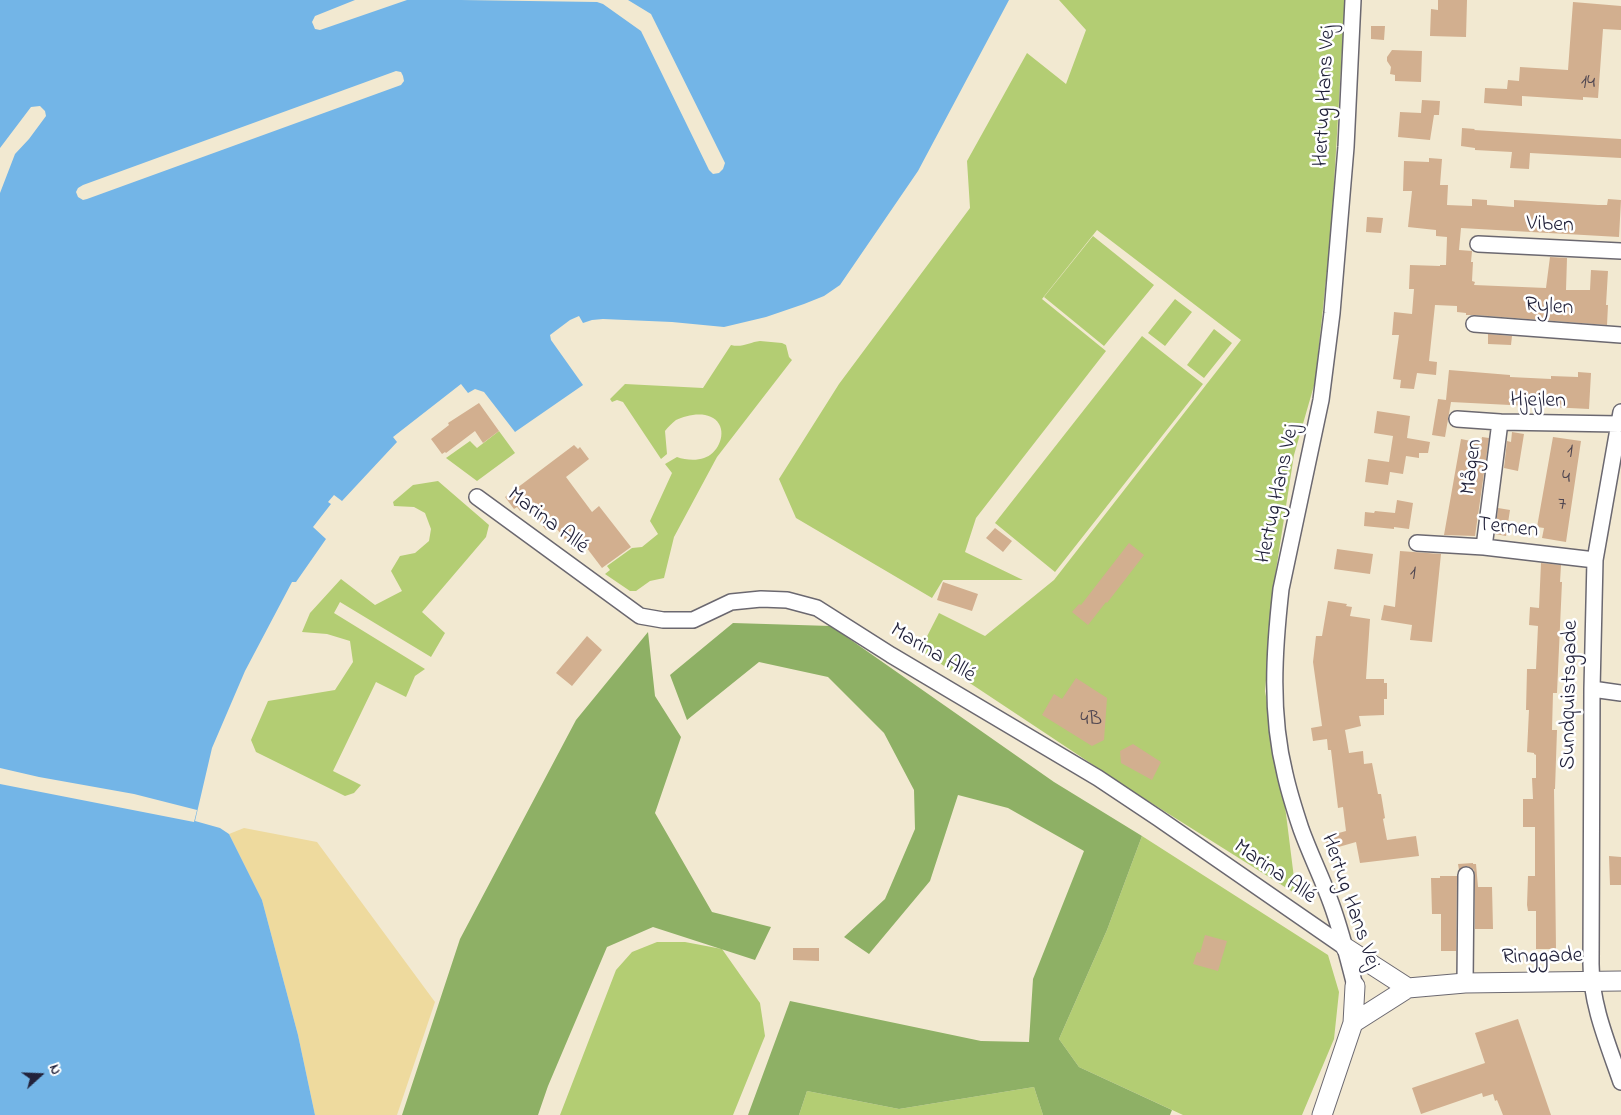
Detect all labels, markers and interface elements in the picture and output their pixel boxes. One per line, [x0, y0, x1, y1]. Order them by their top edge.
street label: Hertug Hans Vej [1309, 25, 1343, 167]
house number: 14 [1581, 72, 1595, 96]
street label: Viben [1525, 212, 1575, 240]
street label: Rylen [1524, 293, 1574, 323]
street label: Hjejlen [1510, 388, 1566, 416]
street label: Hertug Hans Vej [1251, 422, 1307, 566]
street label: Mågen [1456, 438, 1490, 496]
house number: 1 [1567, 441, 1573, 465]
house number: 4 [1562, 467, 1570, 491]
street label: Marina Allé [501, 483, 593, 561]
house number: 7 [1558, 494, 1566, 518]
street label: Ternen [1476, 513, 1540, 545]
house number: 1 [1410, 563, 1416, 587]
street label: Marina Allé [884, 618, 980, 690]
street label: Sundquistsgade [1556, 620, 1586, 770]
house number: 4B [1080, 709, 1102, 733]
street label: Hertug Hans Vej [1313, 831, 1385, 973]
street label: Marina Allé [1228, 835, 1320, 911]
street label: Ringgade [1501, 944, 1583, 972]
north arrow [15, 1050, 65, 1100]
text: N [43, 1062, 66, 1078]

